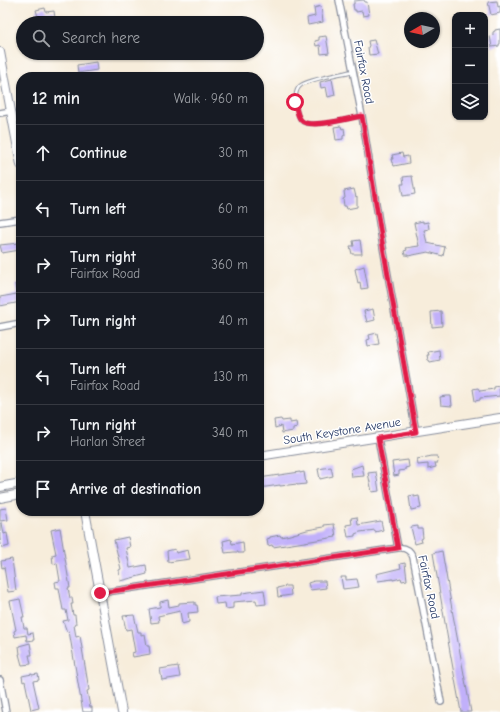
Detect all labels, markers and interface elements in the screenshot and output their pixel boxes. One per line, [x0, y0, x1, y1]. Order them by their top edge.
north arrow [404, 12, 440, 48]
map controls [452, 12, 488, 120]
button: + [452, 12, 488, 48]
search box [16, 16, 264, 60]
icon: search [30, 27, 52, 49]
text: Search here [62, 29, 140, 47]
street label: Fairfax Road [351, 39, 377, 105]
button: − [452, 48, 488, 84]
button: layers [452, 84, 488, 120]
text: 12 min [32, 89, 80, 108]
text: Walk · 960 m [174, 91, 248, 106]
route start [286, 93, 304, 111]
icon: ahead [32, 142, 54, 164]
text: Continue [70, 144, 127, 162]
text: 30 m [218, 145, 248, 160]
icon: left [32, 198, 54, 220]
text: Turn left [70, 200, 126, 218]
text: 60 m [218, 201, 248, 216]
text: Turn right [70, 248, 136, 266]
icon: right [32, 254, 54, 276]
text: 360 m [211, 257, 248, 272]
text: Fairfax Road [70, 266, 140, 281]
icon: right [32, 310, 54, 332]
text: Turn right [70, 312, 136, 330]
text: 40 m [219, 313, 248, 328]
text: Turn left [70, 360, 126, 378]
icon: left [32, 366, 54, 388]
text: 130 m [213, 369, 248, 384]
text: Fairfax Road [70, 378, 140, 393]
street label: South Keystone Avenue [282, 415, 402, 447]
text: Turn right [70, 416, 136, 434]
icon: right [32, 422, 54, 444]
text: 340 m [212, 425, 248, 440]
text: Harlan Street [70, 434, 145, 449]
icon: arrive [32, 478, 54, 500]
text: Arrive at destination [70, 480, 201, 498]
street label: Fairfax Road [415, 554, 443, 620]
route end [91, 584, 109, 602]

